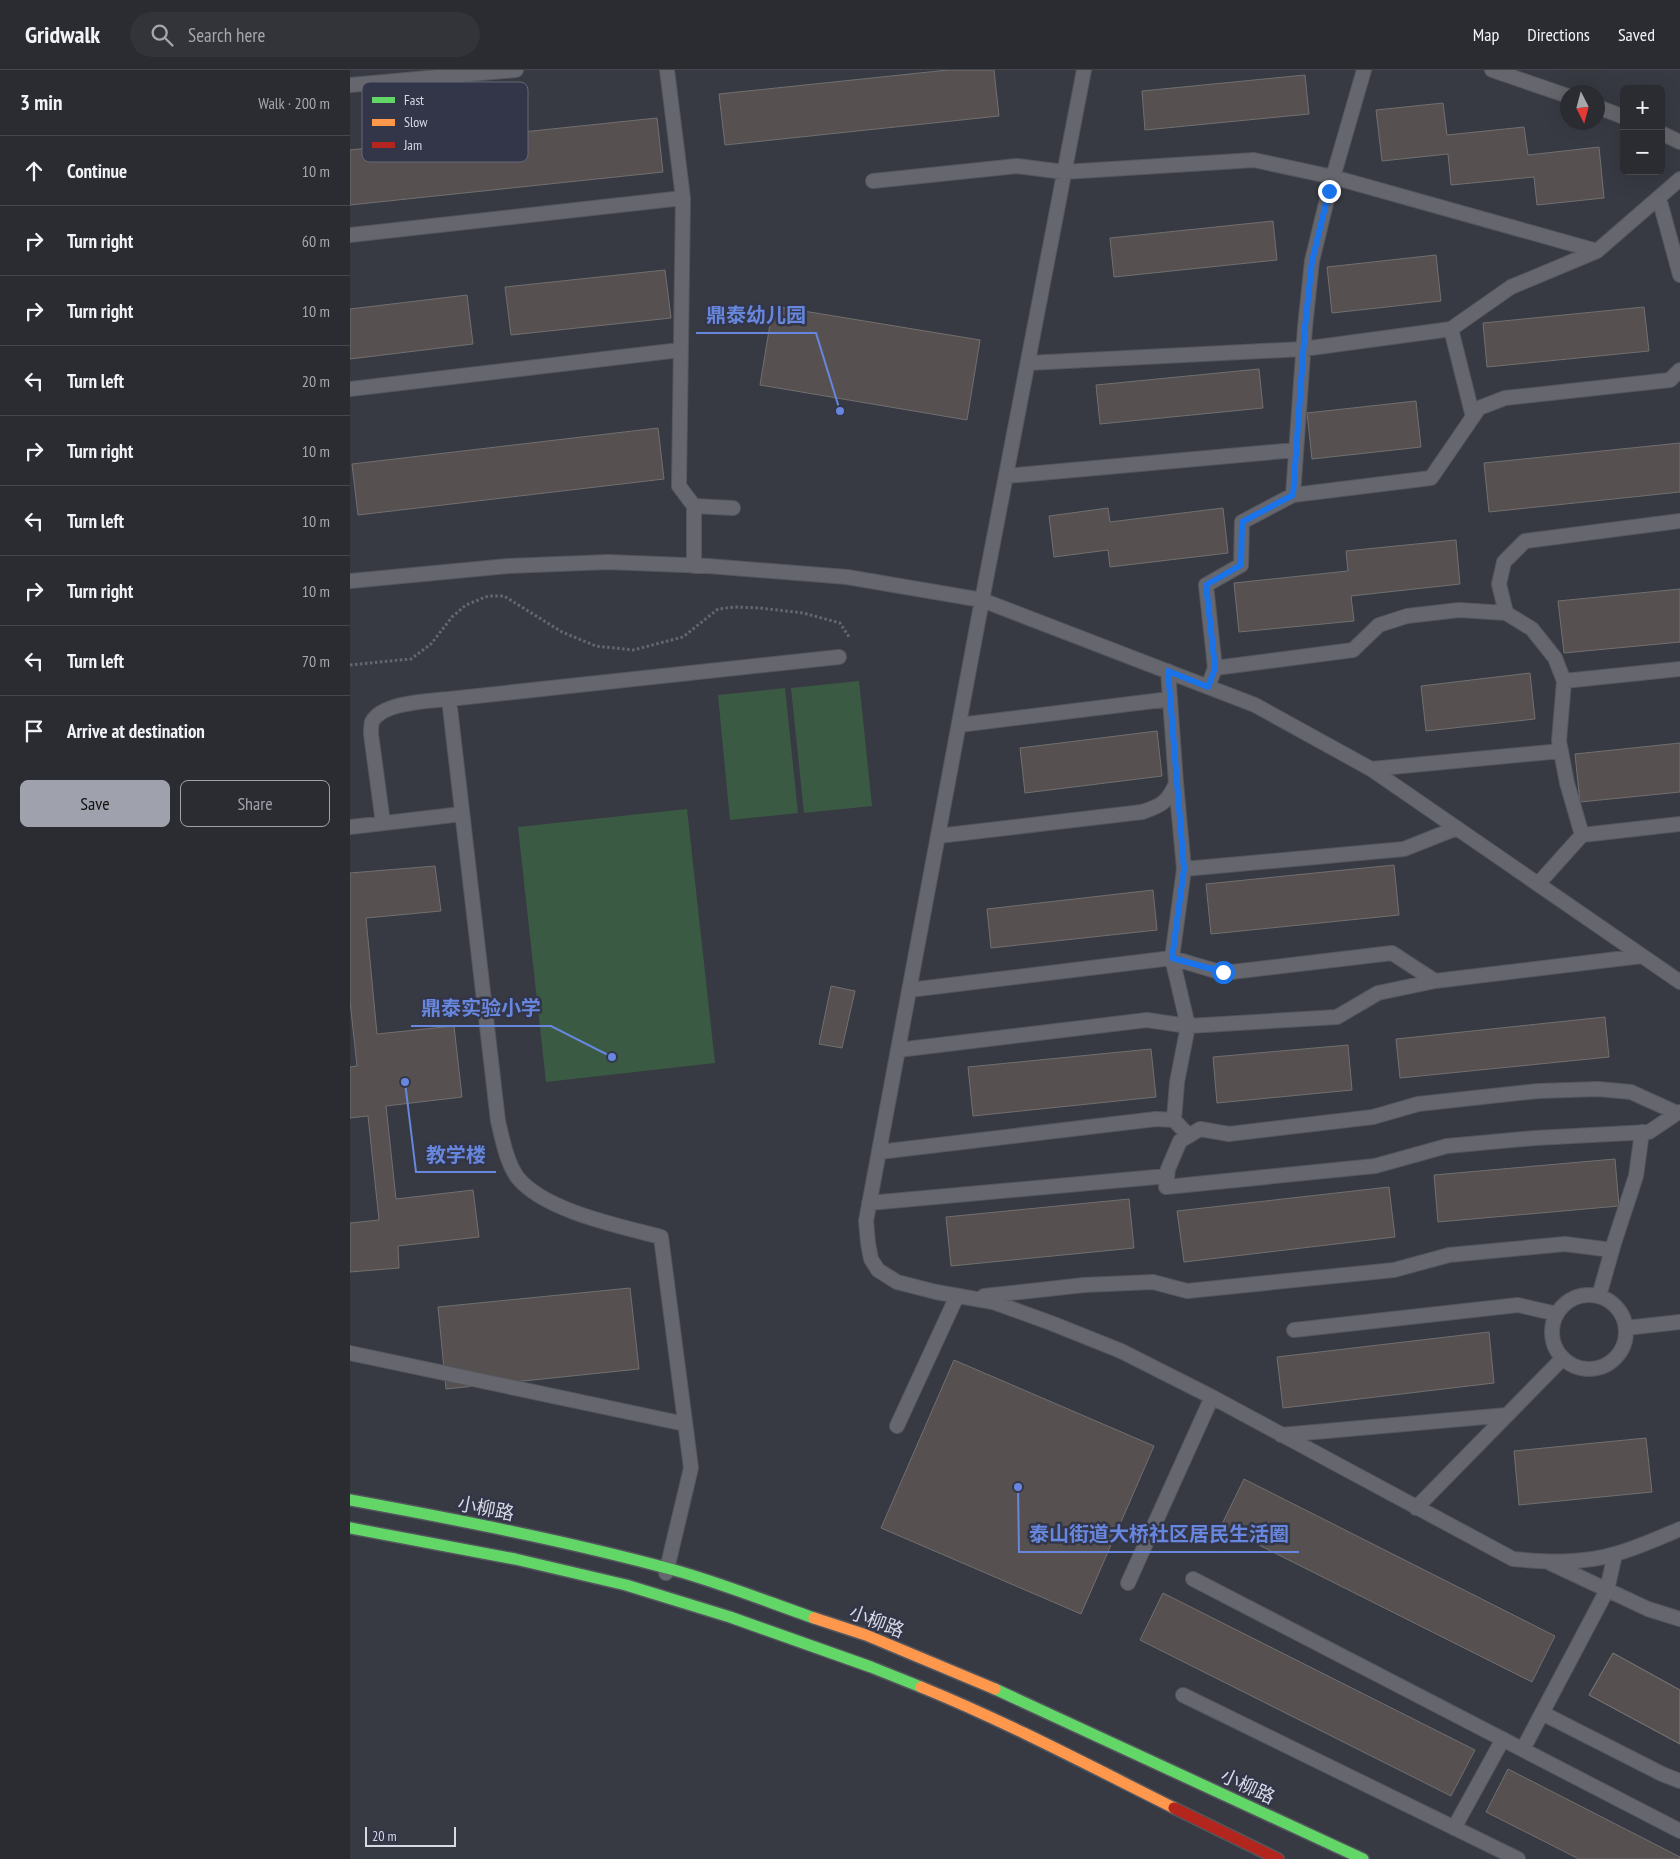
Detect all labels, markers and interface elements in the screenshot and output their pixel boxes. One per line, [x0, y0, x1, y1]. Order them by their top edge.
search box [130, 12, 480, 57]
text: Gridwalk [25, 19, 100, 50]
icon: search [148, 21, 176, 49]
text: Search here [188, 23, 265, 47]
text: Map [1473, 23, 1499, 46]
text: Directions [1527, 23, 1590, 46]
text: Saved [1618, 23, 1655, 46]
legend [362, 82, 528, 162]
north arrow [1560, 85, 1605, 130]
map controls [1620, 85, 1665, 175]
button: + [1620, 85, 1665, 130]
text: 3 min [20, 89, 62, 116]
text: Fast [404, 91, 424, 109]
text: Walk · 200 m [258, 93, 330, 113]
text: Slow [404, 113, 428, 131]
button: − [1620, 130, 1665, 175]
text: Jam [403, 136, 422, 154]
icon: ahead [20, 157, 48, 185]
text: Continue [67, 159, 127, 183]
text: 10 m [302, 161, 330, 181]
route end [1318, 180, 1341, 203]
icon: right [20, 227, 48, 255]
text: Turn right [67, 229, 133, 253]
text: 60 m [302, 231, 330, 251]
icon: right [20, 297, 48, 325]
callout: 鼎泰幼儿园 [696, 298, 816, 333]
text: Turn right [67, 299, 133, 323]
text: 10 m [302, 301, 330, 321]
text: 鼎泰幼儿园 [706, 302, 806, 328]
icon: left [20, 367, 48, 395]
text: Turn left [67, 369, 124, 393]
text: 20 m [302, 371, 330, 391]
icon: right [20, 437, 48, 465]
text: Turn right [67, 439, 133, 463]
text: 10 m [302, 441, 330, 461]
icon: left [20, 507, 48, 535]
text: Turn left [67, 509, 124, 533]
text: 10 m [302, 511, 330, 531]
icon: right [20, 577, 48, 605]
text: Turn right [67, 579, 133, 603]
text: 10 m [302, 581, 330, 601]
icon: left [20, 647, 48, 675]
text: Turn left [67, 649, 124, 673]
text: 70 m [302, 651, 330, 671]
icon: arrive [20, 717, 48, 745]
text: Arrive at destination [67, 719, 205, 743]
button: Save [20, 780, 170, 827]
button: Share [180, 780, 330, 827]
route start [1212, 961, 1235, 984]
callout: 鼎泰实验小学 [411, 991, 551, 1026]
text: 鼎泰实验小学 [421, 995, 541, 1021]
callout: 教学楼 [416, 1137, 496, 1172]
text: 教学楼 [426, 1142, 486, 1168]
street label: 小柳路 [456, 1491, 516, 1525]
callout: 泰山街道大桥社区居民生活圈 [1019, 1517, 1299, 1552]
text: 泰山街道大桥社区居民生活圈 [1029, 1521, 1289, 1547]
street label: 小柳路 [846, 1600, 908, 1642]
street label: 小柳路 [1217, 1763, 1279, 1809]
scale bar [365, 1824, 456, 1847]
text: 20 m [372, 1827, 397, 1845]

